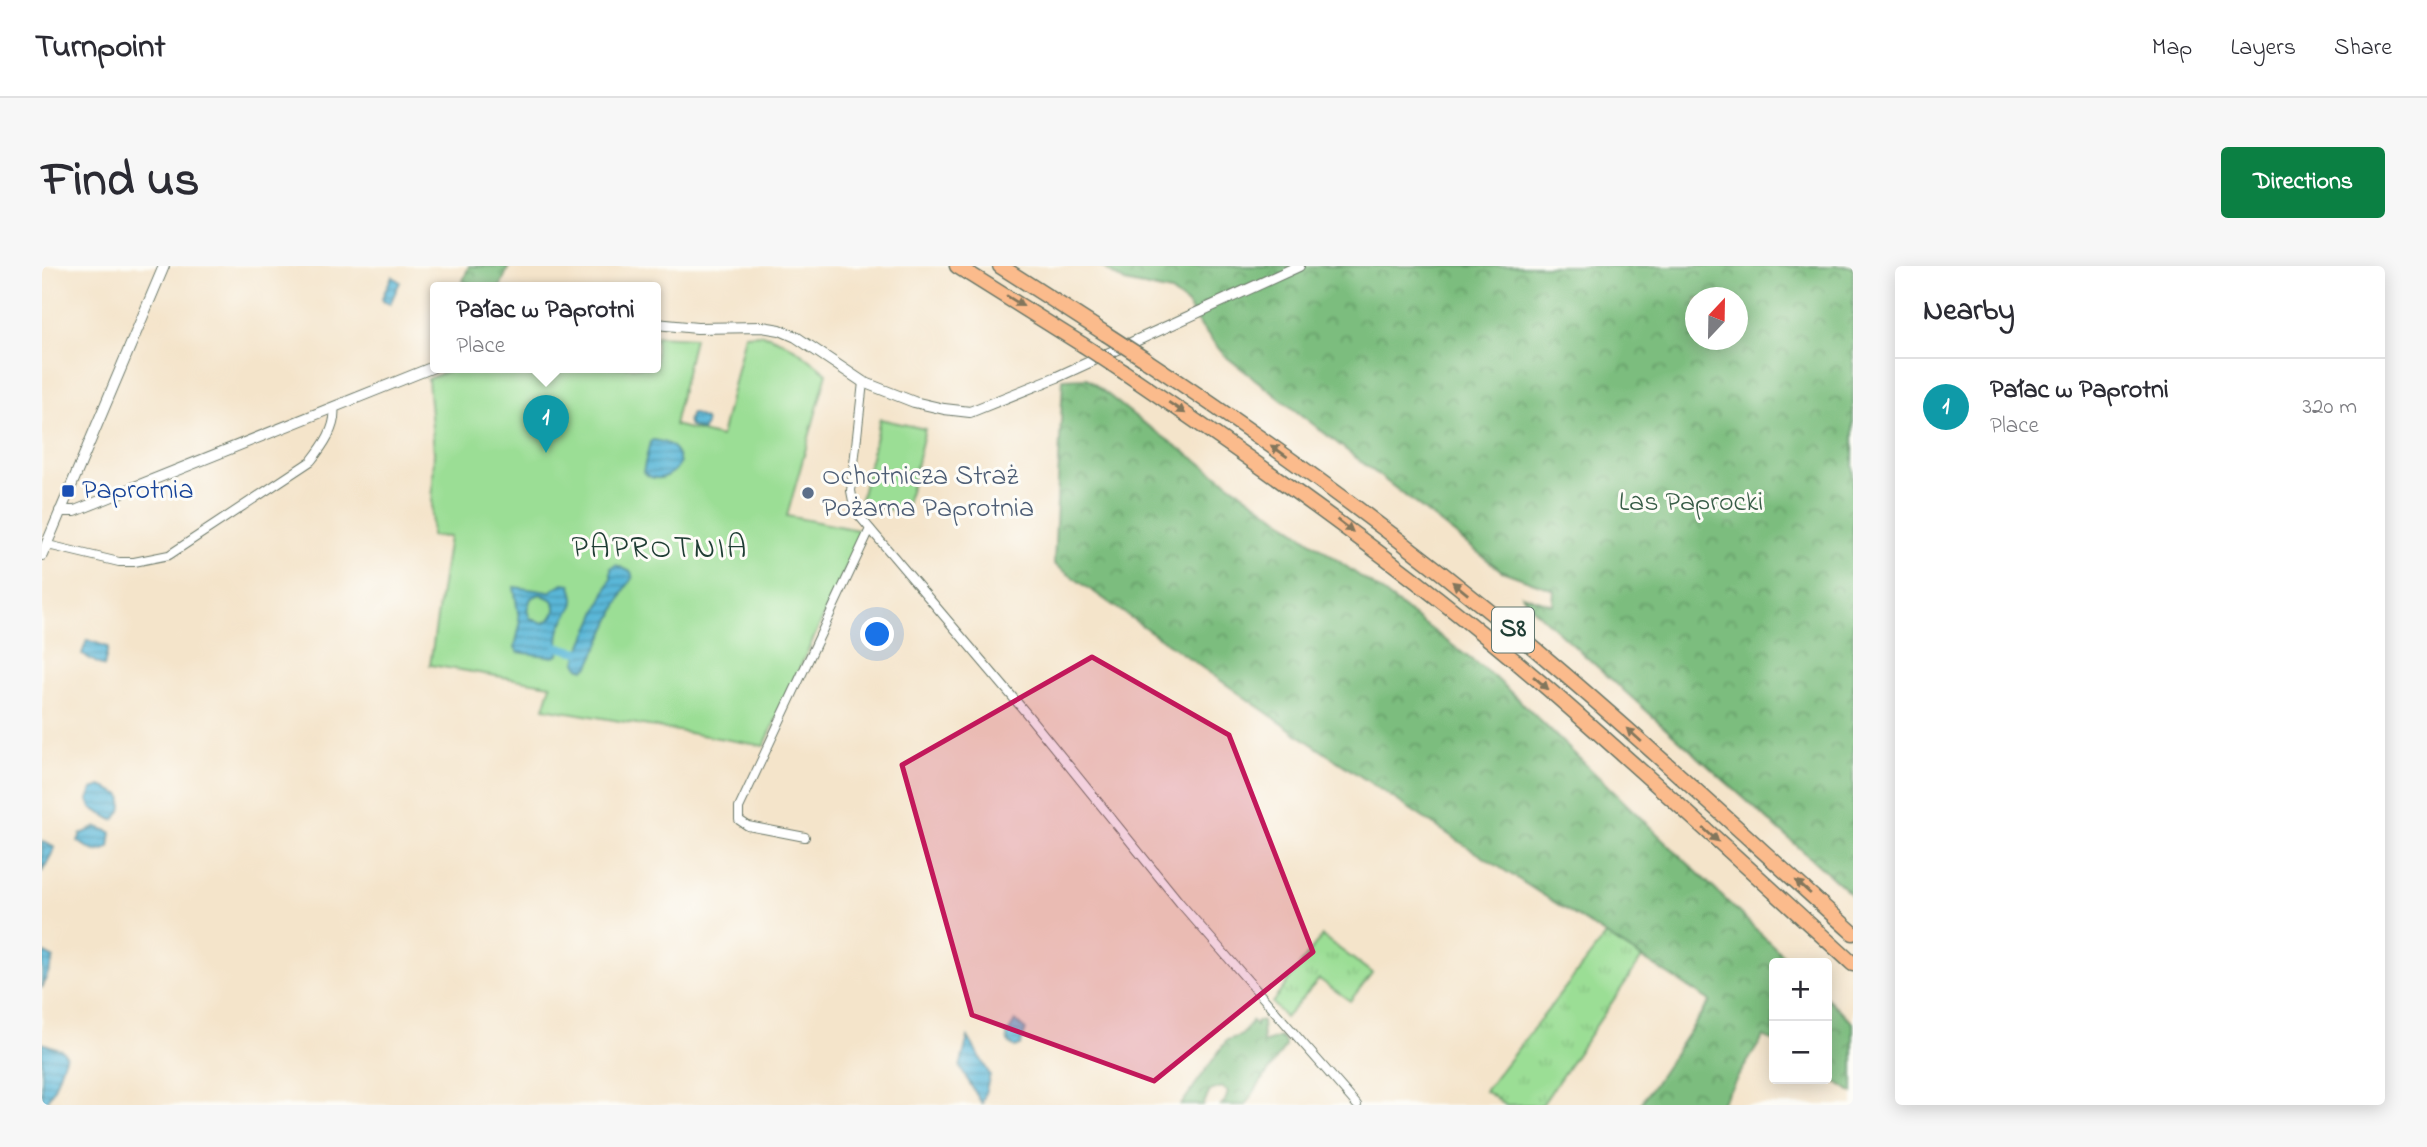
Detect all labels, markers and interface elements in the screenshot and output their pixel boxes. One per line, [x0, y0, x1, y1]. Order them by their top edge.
text: Turnpoint [35, 24, 166, 72]
text: Map [2152, 31, 2192, 66]
text: Layers [2230, 31, 2296, 66]
text: Share [2334, 31, 2392, 66]
text: Find us [42, 146, 199, 218]
button: Directions [2221, 147, 2385, 218]
popup [430, 282, 661, 373]
north arrow [1685, 287, 1748, 350]
text: Nearby [1923, 290, 2015, 334]
text: Pałac w Paprotni [456, 292, 635, 330]
one-way arrow [1005, 295, 1025, 308]
text: Place [456, 330, 505, 363]
text: Pałac w Paprotni [1990, 372, 2169, 410]
text: 1 [1942, 391, 1950, 424]
text: 320 m [2303, 391, 2357, 424]
pin: 1 [523, 395, 569, 453]
one-way arrow [1167, 401, 1187, 414]
text: Place [1990, 410, 2039, 443]
one-way arrow [1270, 444, 1288, 458]
place label: Ochotnicza Straż Pożarna Paprotnia [822, 457, 1034, 530]
place label: Paprotnia [82, 471, 194, 512]
marker: Paprotnia [60, 483, 76, 499]
park label: Las Paprocki [1619, 483, 1763, 524]
marker: Ochotnicza Straż Pożarna Paprotnia [800, 485, 816, 501]
one-way arrow [1335, 519, 1353, 534]
district label: PAPROTNIA [571, 526, 749, 573]
one-way arrow [1452, 580, 1470, 595]
road number: S8 [1492, 608, 1534, 652]
your location [860, 617, 894, 651]
one-way arrow [1533, 675, 1550, 690]
one-way arrow [1625, 727, 1643, 743]
one-way arrow [1702, 827, 1720, 843]
one-way arrow [1794, 880, 1811, 896]
map controls [1769, 958, 1832, 1084]
button: + [1769, 958, 1832, 1021]
button: − [1769, 1021, 1832, 1084]

